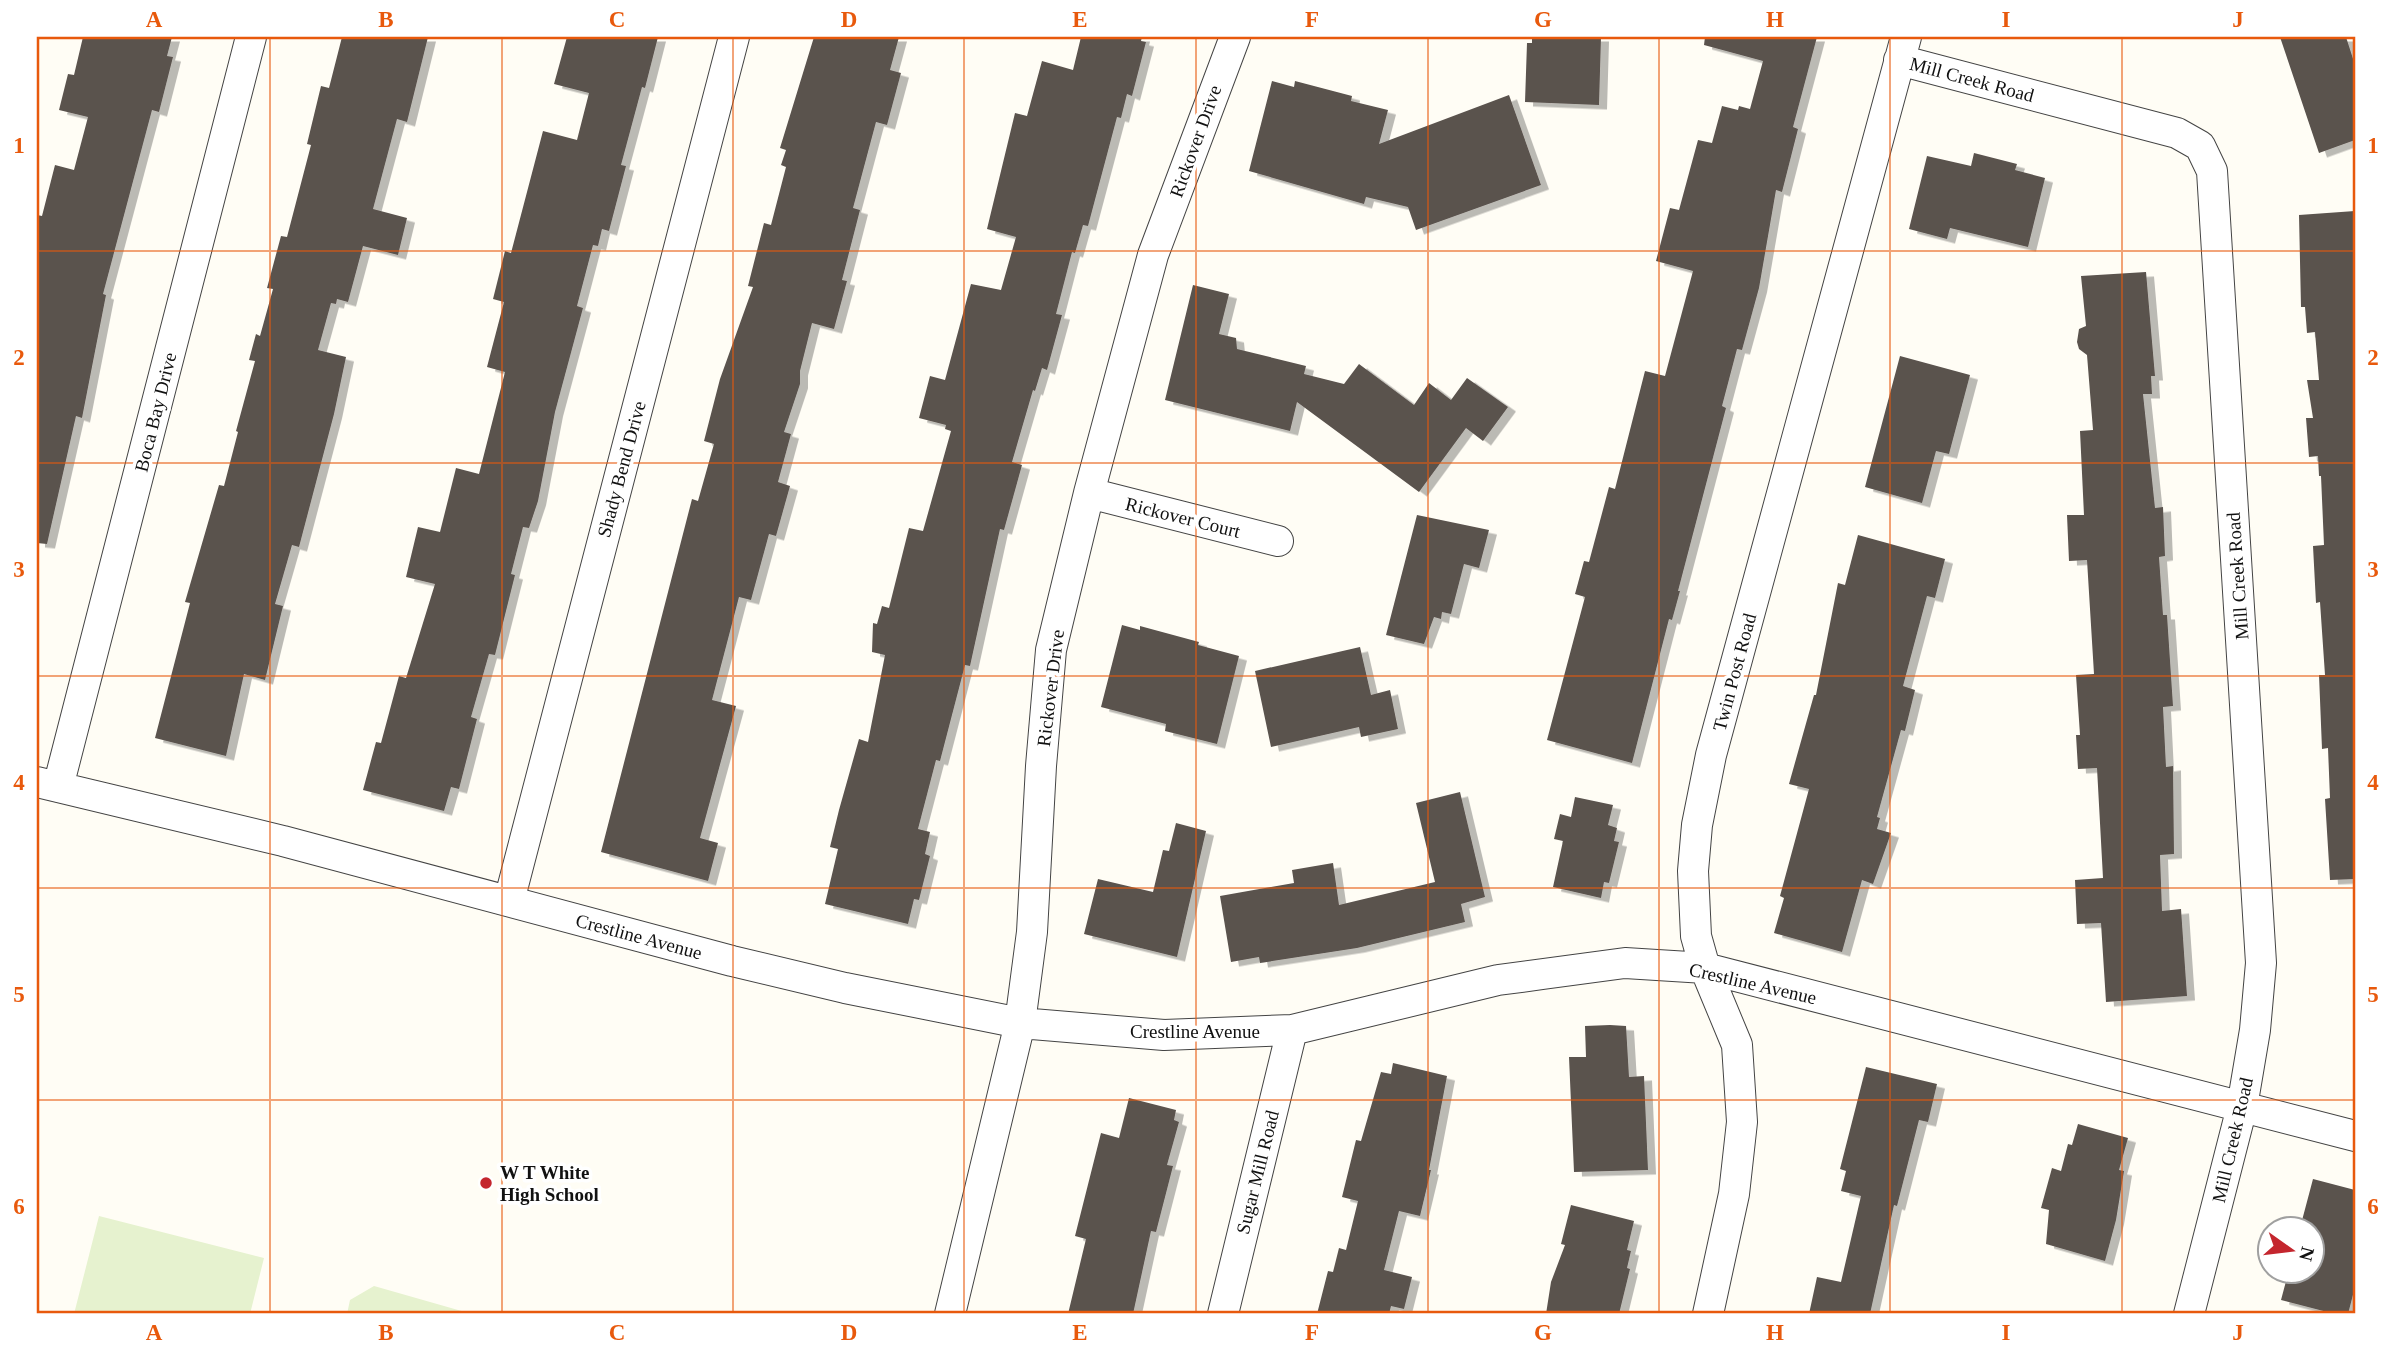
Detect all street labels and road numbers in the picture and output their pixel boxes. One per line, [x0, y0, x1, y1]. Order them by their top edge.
street label: Mill Creek Road [1907, 53, 2037, 106]
street label: Rickover Drive [1165, 82, 1225, 200]
street label: Boca Bay Drive [130, 350, 180, 474]
street label: Shady Bend Drive [593, 399, 650, 540]
street label: Rickover Court [1123, 493, 1243, 542]
street label: Mill Creek Road [2223, 511, 2252, 640]
street label: Twin Post Road [1709, 610, 1760, 733]
street label: Rickover Drive [1033, 628, 1068, 748]
street label: Crestline Avenue [573, 910, 704, 963]
street label: Crestline Avenue [1687, 959, 1819, 1008]
street label: Crestline Avenue [1130, 1021, 1260, 1042]
street label: Mill Creek Road [2208, 1075, 2257, 1205]
street label: Sugar Mill Road [1232, 1108, 1283, 1236]

